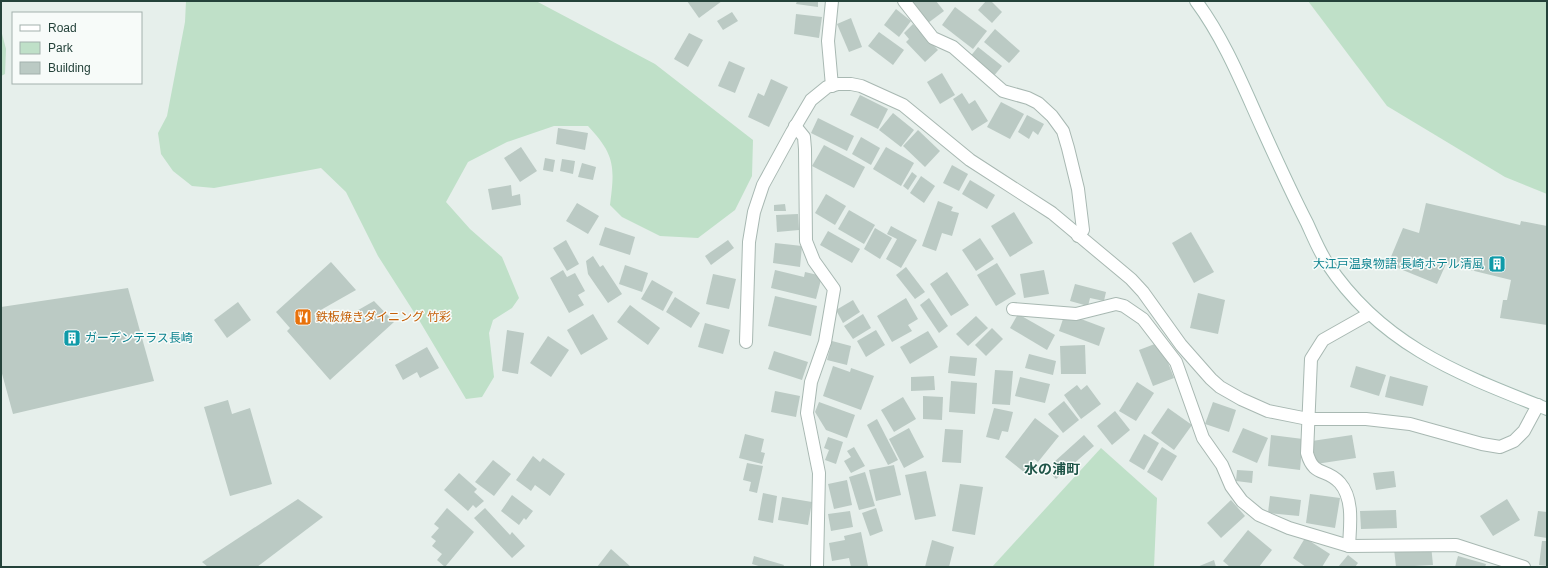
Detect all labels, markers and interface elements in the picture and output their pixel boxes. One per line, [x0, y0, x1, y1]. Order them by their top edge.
legend [12, 12, 142, 84]
text: Road [48, 21, 77, 35]
text: Park [48, 41, 74, 55]
text: Building [48, 61, 91, 75]
building icon: 大江戸温泉物語 長崎ホテル清風 [1487, 254, 1507, 274]
place label: 大江戸温泉物語 長崎ホテル清風 [1313, 257, 1484, 271]
restaurant icon: 鉄板焼きダイニング 竹彩 [293, 307, 313, 327]
place label: 鉄板焼きダイニング 竹彩 [316, 310, 451, 324]
building icon: ガーデンテラス長崎 [62, 328, 82, 348]
place label: ガーデンテラス長崎 [85, 331, 193, 345]
district label: 水の浦町 [1024, 461, 1080, 477]

